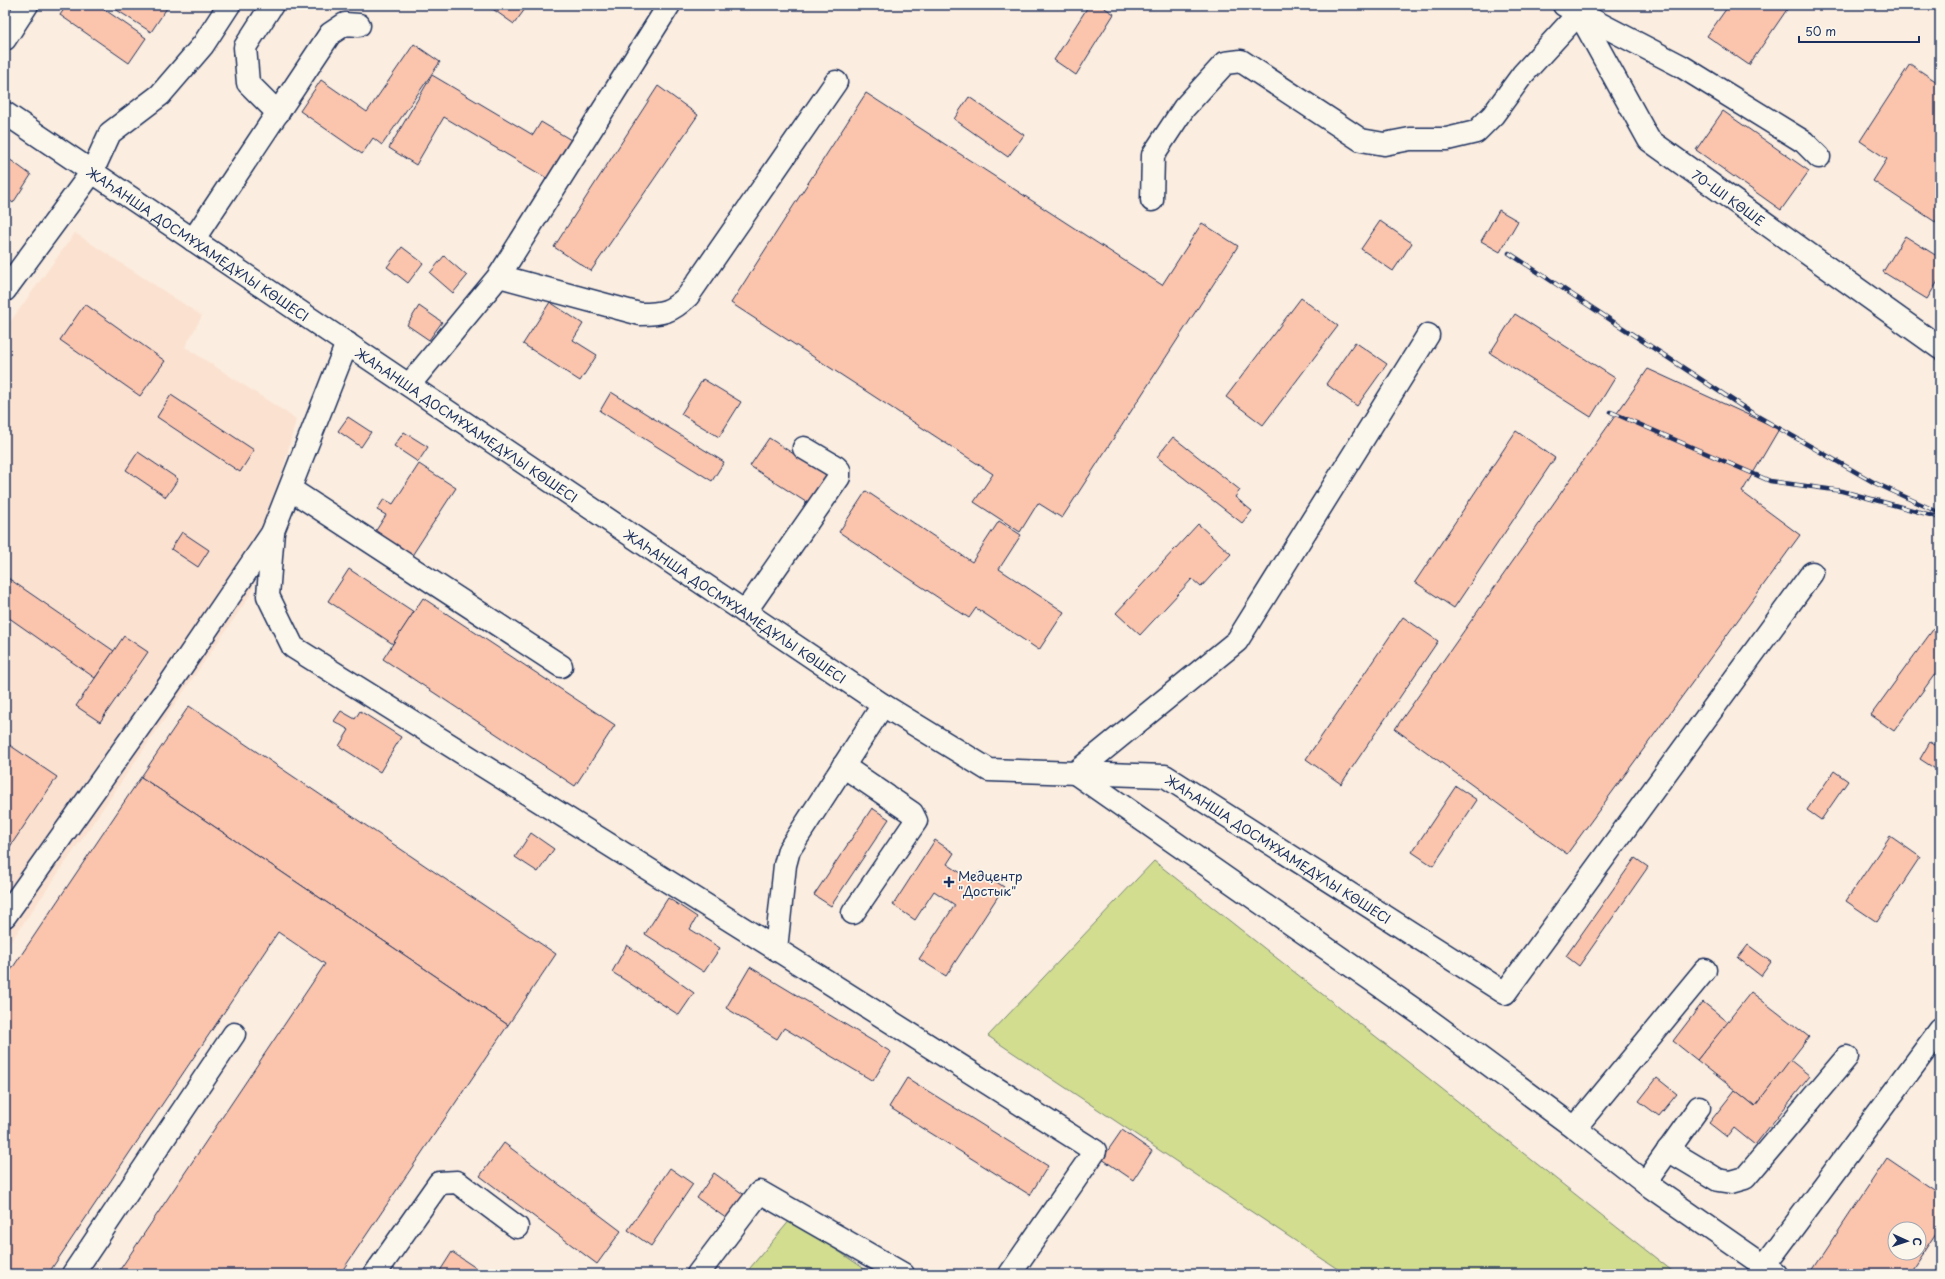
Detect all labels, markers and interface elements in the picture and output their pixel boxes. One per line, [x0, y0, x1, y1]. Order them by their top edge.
scale bar [1799, 18, 1919, 44]
text: 50 m [1805, 22, 1836, 40]
street label: ЖАҺАНША ДОСМҰХАМЕДҰЛЫ КӨШЕСІ [83, 162, 313, 325]
street label: 70-ШІ КӨШЕ [1688, 164, 1769, 230]
street label: ЖАҺАНША ДОСМҰХАМЕДҰЛЫ КӨШЕСІ [352, 343, 582, 506]
street label: ЖАҺАНША ДОСМҰХАМЕДҰЛЫ КӨШЕСІ [621, 524, 850, 687]
street label: ЖАҺАНША ДОСМҰХАМЕДҰЛЫ КӨШЕСІ [1162, 769, 1395, 927]
place label: Медцентр "Достык" [958, 866, 1023, 900]
marker: Медцентр "Достык" [943, 876, 955, 888]
north arrow [1887, 1221, 1927, 1261]
text: С [1909, 1237, 1926, 1246]

